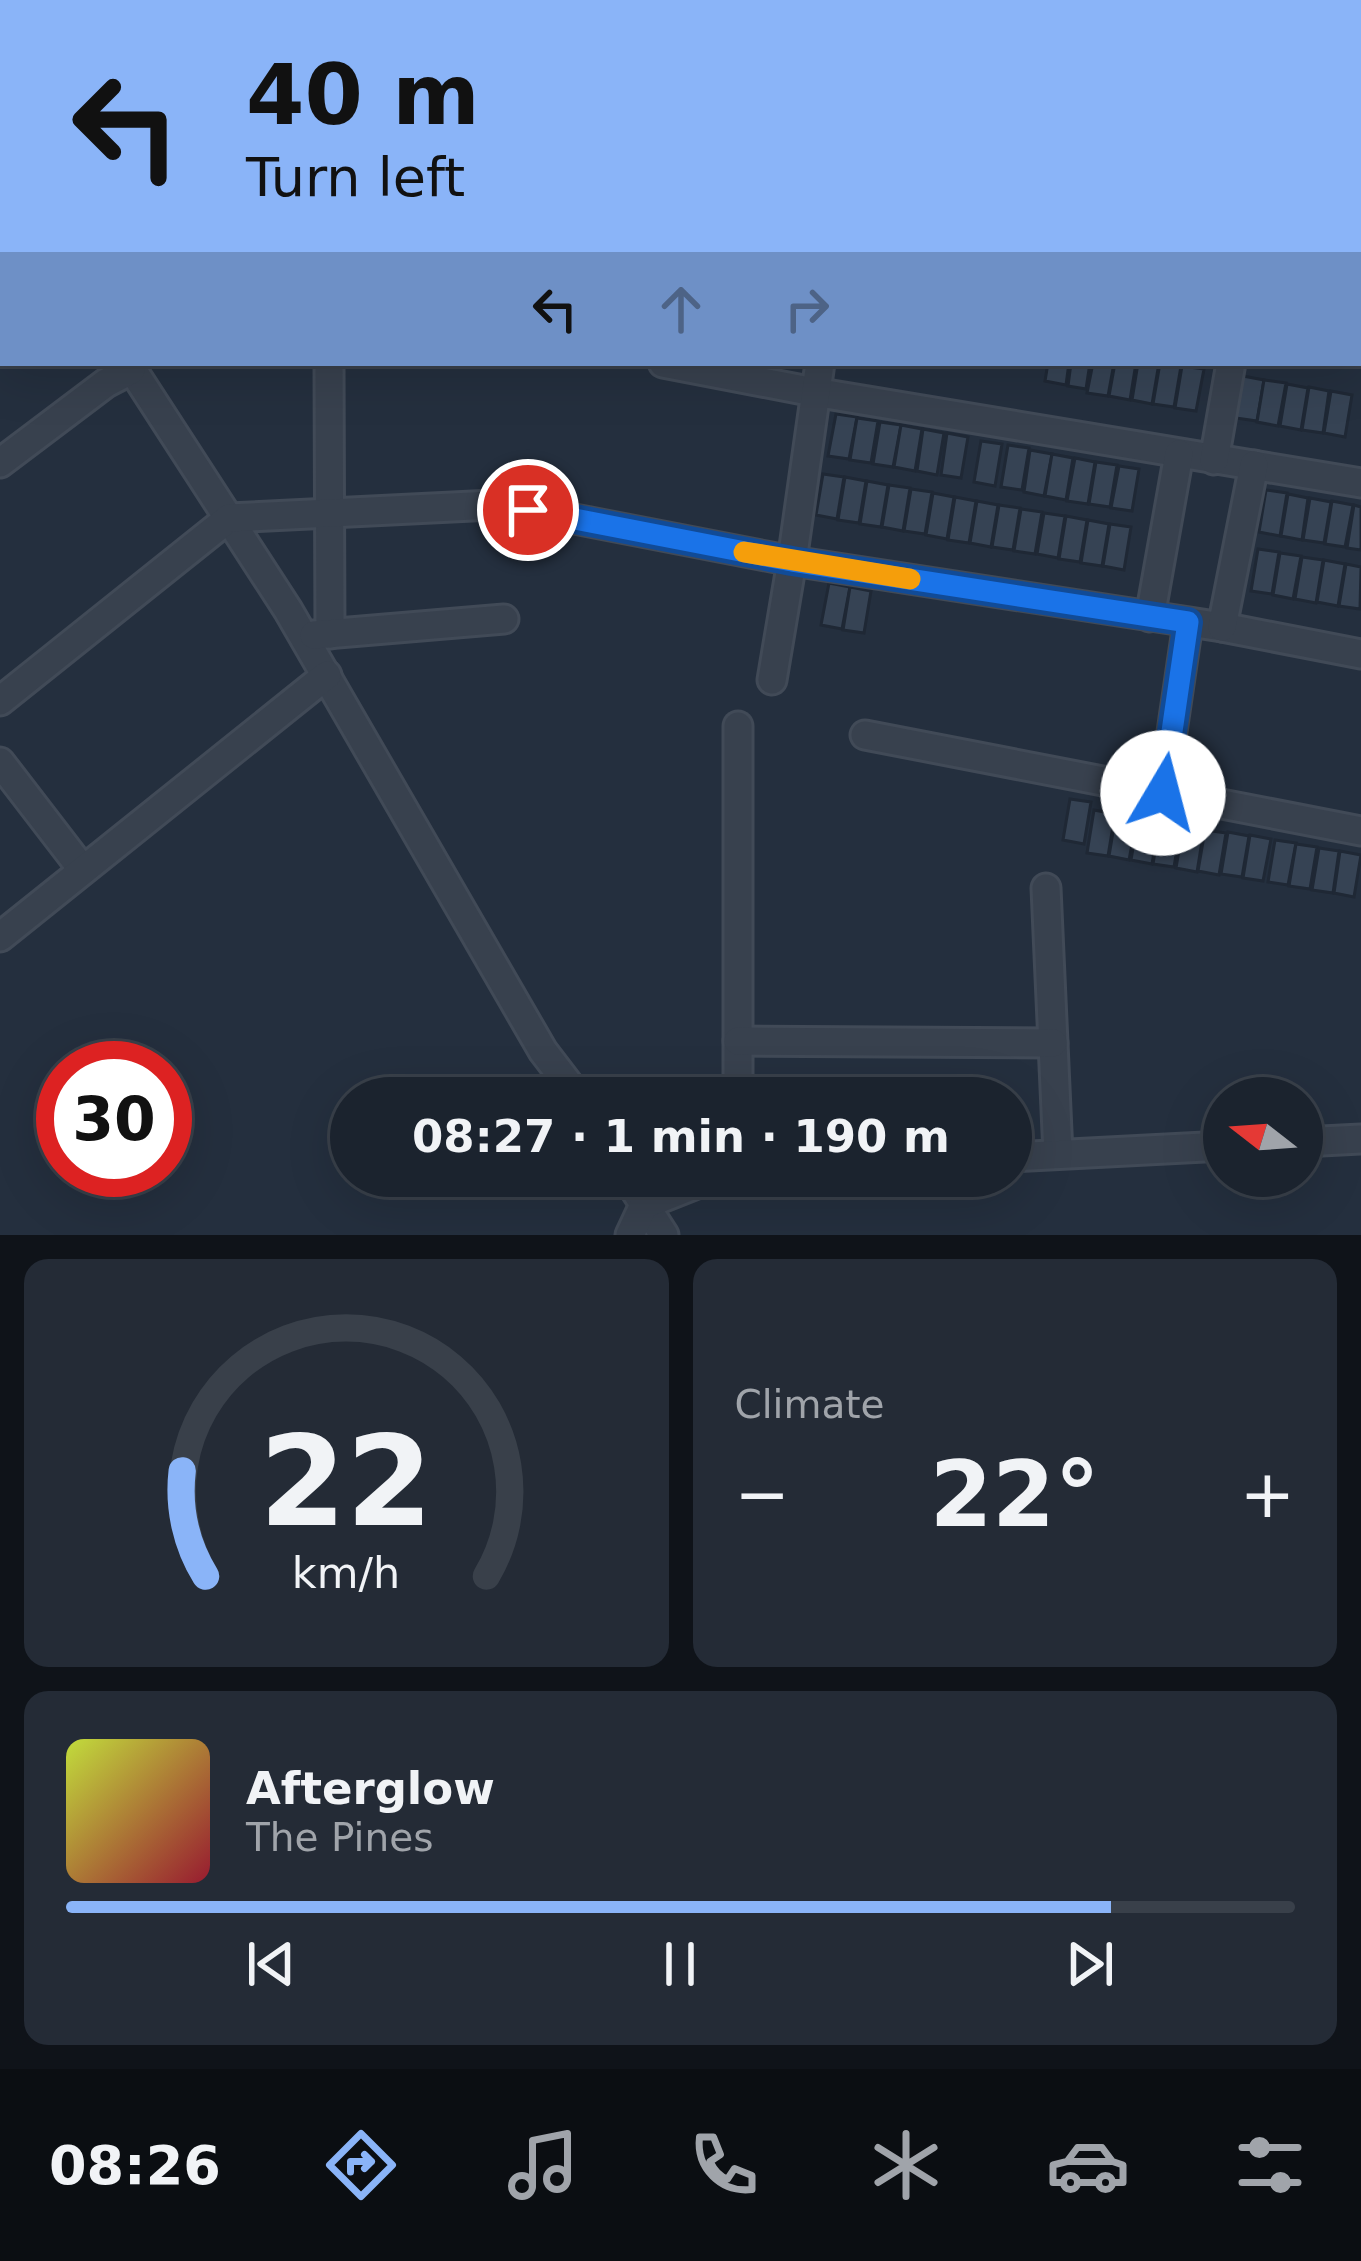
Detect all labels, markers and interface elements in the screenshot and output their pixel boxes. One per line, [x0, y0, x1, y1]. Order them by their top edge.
text: 40 m [246, 46, 480, 144]
icon: left [48, 48, 204, 204]
text: Turn left [246, 146, 465, 209]
icon: left [522, 276, 588, 342]
icon: ahead [648, 276, 714, 342]
icon: right [774, 276, 840, 342]
pin [477, 459, 579, 561]
icon: arrive [495, 477, 561, 543]
position arrow [1100, 730, 1226, 856]
speed limit sign: 30 [36, 1041, 192, 1197]
north arrow [1203, 1077, 1323, 1197]
map controls [1203, 1077, 1323, 1197]
text: 08:27 · 1 min · 190 m [412, 1110, 950, 1163]
text: Climate [735, 1382, 885, 1427]
text: 22 [259, 1409, 433, 1554]
text: 22° [930, 1442, 1100, 1547]
text: − [735, 1456, 790, 1533]
text: + [1240, 1456, 1295, 1533]
text: km/h [292, 1548, 400, 1598]
text: Afterglow [246, 1762, 495, 1815]
text: The Pines [246, 1815, 433, 1860]
icon: previous [238, 1931, 304, 1997]
icon: pause [647, 1931, 713, 1997]
icon: next [1057, 1931, 1123, 1997]
icon: directions [319, 2123, 403, 2207]
icon: music [501, 2123, 585, 2207]
icon: phone [682, 2123, 766, 2207]
icon: climate [864, 2123, 948, 2207]
icon: car [1046, 2123, 1130, 2207]
icon: filters [1228, 2123, 1312, 2207]
text: 08:26 [49, 2134, 221, 2197]

